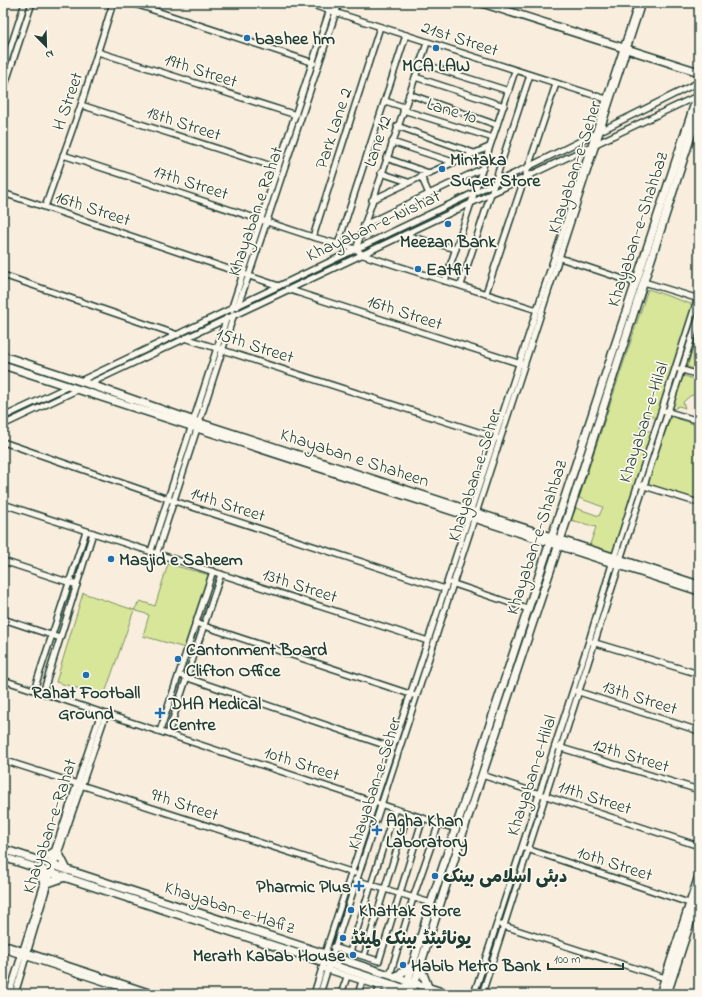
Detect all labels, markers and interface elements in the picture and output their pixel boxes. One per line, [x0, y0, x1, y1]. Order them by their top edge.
street label: 21st Street [417, 15, 501, 65]
north arrow [26, 26, 66, 66]
place label: bashee hm [255, 27, 335, 53]
marker: bashee hm [242, 33, 252, 43]
marker: MCA LAW [431, 43, 441, 53]
text: N [43, 45, 56, 63]
street label: 19th Street [160, 48, 240, 96]
place label: MCA LAW [402, 54, 470, 80]
street label: H Street [47, 69, 91, 134]
street label: Park Lane 2 [310, 85, 360, 172]
street label: Lane 10 [423, 92, 480, 132]
street label: Khayaban-e-Seher [542, 97, 610, 237]
street label: 18th Street [143, 101, 224, 149]
street label: Lane 12 [358, 113, 400, 171]
street label: Khayaban e Rahat [222, 143, 291, 280]
place label: Mintaka Super Store [450, 148, 541, 195]
street label: Khayaban-e-Shahbaz [602, 148, 676, 310]
street label: 17th Street [149, 160, 231, 208]
marker: Mintaka Super Store [437, 164, 447, 174]
street label: Khayaban-e-Nishat [303, 184, 445, 269]
street label: 16th Street [51, 185, 134, 234]
marker: Meezan Bank [443, 219, 453, 229]
place label: Meezan Bank [400, 230, 497, 256]
place label: Eatfit [426, 258, 471, 284]
marker: Eatfit [413, 264, 423, 274]
street label: 16th Street [363, 289, 446, 338]
street label: 15th Street [212, 322, 297, 372]
street label: Khayaban-e-Hilal [613, 359, 677, 486]
street label: Khayaban-e-Seher [442, 405, 510, 545]
street label: Khayaban e Shaheen [277, 423, 432, 495]
street label: Khayaban-e-Shahbaz [501, 456, 575, 618]
street label: 14th Street [186, 482, 268, 530]
place label: Masjid e Saheem [119, 548, 243, 574]
marker: Masjid e Saheem [106, 554, 116, 564]
street label: 13th Street [258, 563, 340, 611]
place label: Cantonment Board Clifton Office [186, 638, 328, 685]
marker: Cantonment Board Clifton Office [173, 654, 183, 664]
marker: Rahat Football Ground [81, 670, 91, 680]
street label: 13th Street [598, 675, 680, 723]
place label: Rahat Football Ground [32, 681, 140, 728]
place label: DHA Medical Centre [168, 692, 261, 739]
marker: DHA Medical Centre [154, 707, 166, 719]
street label: Khayaban-e-Hilal [501, 712, 565, 839]
street label: Khayaban-e-Seher [342, 713, 410, 853]
street label: 12th Street [589, 733, 672, 781]
street label: 10th Street [260, 740, 342, 789]
street label: Khayaban-e-Rahat [17, 756, 85, 897]
street label: 11th Street [554, 775, 634, 823]
street label: 9th Street [147, 783, 222, 829]
place label: Agha Khan Laboratory [386, 809, 468, 857]
marker: Agha Khan Laboratory [371, 824, 383, 836]
street label: 10th Street [573, 840, 655, 889]
place label: دبئی اسلامی بینک [443, 865, 567, 891]
marker: دبئی اسلامی بینک [430, 871, 440, 881]
place label: Pharmic Plus [256, 875, 351, 901]
street label: Khayaban-e-Hafiz [161, 876, 298, 942]
marker: Pharmic Plus [354, 881, 364, 891]
place label: Khattak Store [359, 899, 462, 925]
marker: Khattak Store [346, 905, 356, 915]
place label: یونائیٹڈ بینک لمیٹڈ [351, 927, 471, 953]
marker: یونائیٹڈ بینک لمیٹڈ [338, 933, 348, 943]
place label: Merath Kabab House [193, 944, 346, 970]
scale bar [548, 945, 623, 971]
marker: Merath Kabab House [348, 950, 358, 960]
text: 100 m [554, 951, 581, 969]
place label: Habib Metro Bank [411, 954, 542, 980]
marker: Habib Metro Bank [398, 960, 408, 970]

